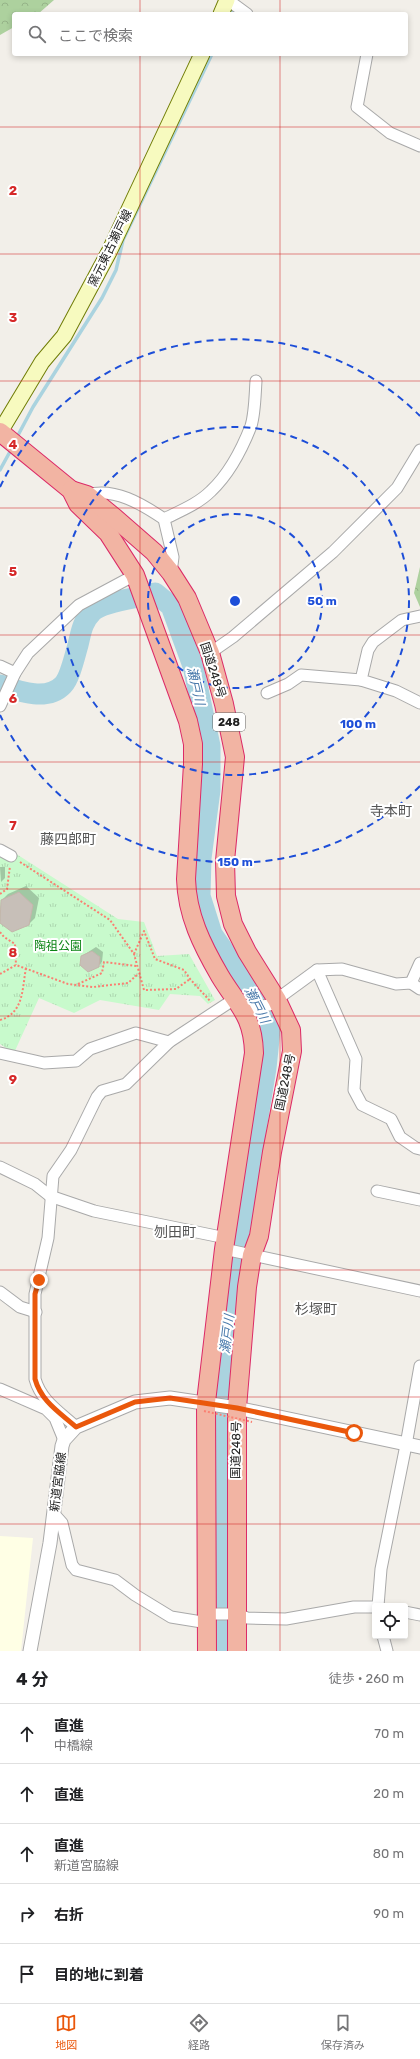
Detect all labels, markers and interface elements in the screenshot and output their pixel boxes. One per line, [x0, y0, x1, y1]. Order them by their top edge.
search box [12, 12, 408, 56]
icon: search [26, 23, 48, 45]
text: ここで検索 [58, 27, 133, 45]
text: 2 [9, 183, 17, 198]
street label: 窯元東古瀬戸線 [85, 207, 135, 289]
text: 3 [9, 310, 18, 325]
text: 4 [9, 437, 18, 452]
text: 5 [9, 564, 17, 579]
centre of rings [228, 594, 242, 608]
text: 50 m [307, 594, 337, 608]
street label: 国道248号 [197, 640, 229, 700]
water label: 瀬戸川 [184, 665, 208, 709]
text: 6 [9, 691, 18, 706]
road number: 248 [213, 713, 245, 731]
text: 100 m [340, 717, 376, 731]
district label: 寺本町 [370, 803, 412, 820]
text: 7 [9, 818, 17, 833]
district label: 藤四郎町 [40, 831, 96, 848]
text: 150 m [217, 855, 253, 869]
park label: 陶祖公園 [34, 939, 82, 953]
text: 8 [9, 945, 18, 960]
water label: 瀬戸川 [241, 984, 273, 1028]
street label: 国道248号 [272, 1052, 298, 1112]
text: 9 [9, 1072, 17, 1087]
district label: 刎田町 [154, 1224, 196, 1241]
route end [30, 1271, 48, 1289]
district label: 杉塚町 [295, 1301, 337, 1318]
water label: 瀬戸川 [217, 1312, 237, 1354]
street label: 国道248号 [228, 1421, 244, 1479]
route start [345, 1424, 363, 1442]
street label: 新道宮脇線 [47, 1451, 69, 1513]
map controls [372, 1603, 408, 1639]
button: locate [372, 1603, 408, 1639]
text: 4 分 [16, 1669, 48, 1689]
text: 徒歩 · 260 m [329, 1671, 404, 1686]
text: 直進 [54, 1717, 84, 1735]
icon: ahead [16, 1723, 38, 1745]
text: 70 m [374, 1726, 404, 1741]
text: 中橋線 [54, 1738, 93, 1753]
icon: ahead [16, 1783, 38, 1805]
text: 直進 [54, 1786, 84, 1804]
text: 20 m [373, 1786, 404, 1801]
text: 直進 [54, 1837, 84, 1855]
icon: ahead [16, 1843, 38, 1865]
text: 80 m [373, 1846, 404, 1861]
text: 新道宮脇線 [54, 1858, 119, 1873]
icon: right [16, 1903, 38, 1925]
text: 右折 [54, 1906, 84, 1924]
text: 90 m [373, 1906, 404, 1921]
icon: arrive [16, 1963, 38, 1985]
text: 目的地に到着 [54, 1966, 144, 1984]
tab: 地図 [55, 2012, 77, 2052]
tab: 経路 [188, 2012, 210, 2052]
tab: 保存済み [321, 2012, 365, 2052]

